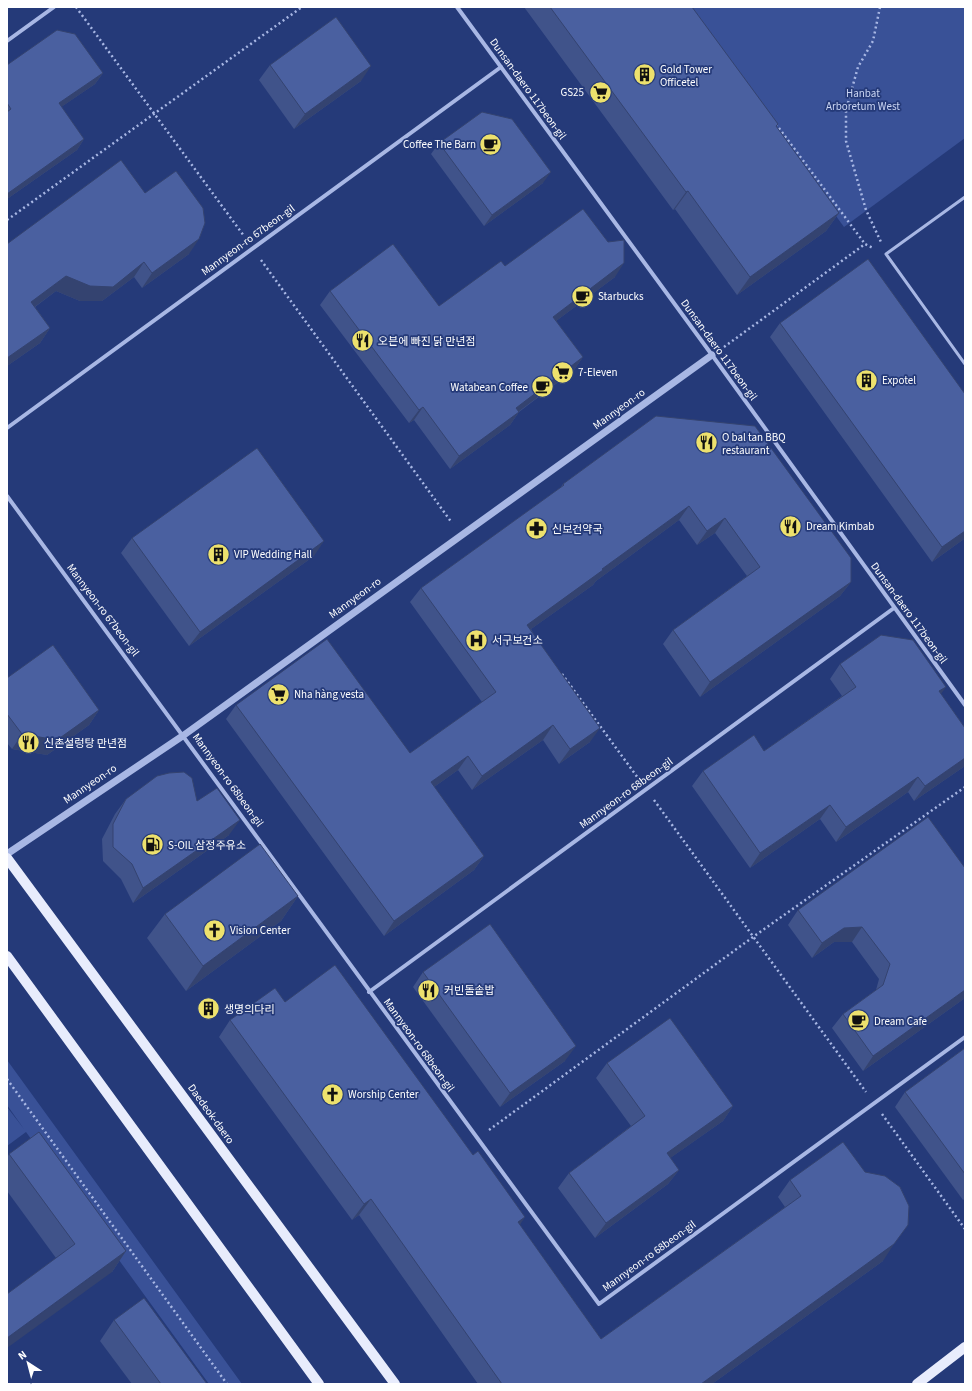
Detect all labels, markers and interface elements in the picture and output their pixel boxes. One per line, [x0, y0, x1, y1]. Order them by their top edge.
street label: Dunsan-daero 117beon-gil [486, 35, 570, 143]
building icon: Gold Tower Officetel [632, 62, 658, 88]
place label: Gold Tower Officetel [660, 62, 712, 90]
supermarket icon: GS25 [587, 79, 613, 105]
place label: GS25 [560, 85, 584, 100]
park label: Hanbat Arboretum West [826, 86, 900, 114]
cafe icon: Coffee The Barn [478, 131, 504, 157]
place label: Coffee The Barn [403, 137, 476, 152]
street label: Mannyeon-ro 67beon-gil [198, 201, 298, 279]
cafe icon: Starbucks [569, 283, 595, 309]
place label: Starbucks [598, 289, 644, 304]
street label: Dunsan-daero 117beon-gil [677, 296, 761, 404]
restaurant icon: 오븐에 빠진 닭 만년점 [349, 328, 375, 354]
place label: 오븐에 빠진 닭 만년점 [378, 334, 476, 349]
supermarket icon: 7-Eleven [550, 359, 576, 385]
place label: 7-Eleven [578, 365, 618, 380]
building icon: Expotel [854, 367, 880, 393]
place label: Expotel [882, 373, 916, 388]
cafe icon: Watabean Coffee [530, 374, 556, 400]
place label: Watabean Coffee [451, 380, 529, 395]
street label: Mannyeon-ro [590, 385, 648, 433]
restaurant icon: O bal tan BBQ restaurant [693, 430, 719, 456]
place label: O bal tan BBQ restaurant [722, 430, 785, 458]
restaurant icon: Dream Kimbab [777, 513, 803, 539]
pharmacy icon: 신보건약국 [524, 516, 550, 542]
place label: Dream Kimbab [806, 519, 874, 534]
place label: 신보건약국 [552, 522, 603, 537]
building icon: VIP Wedding Hall [205, 541, 231, 567]
place label: VIP Wedding Hall [234, 547, 312, 562]
street label: Dunsan-daero 117beon-gil [867, 559, 951, 667]
street label: Mannyeon-ro 67beon-gil [63, 561, 143, 660]
street label: Mannyeon-ro [326, 574, 384, 622]
hospital icon: 서구보건소 [464, 627, 490, 653]
place label: 서구보건소 [492, 633, 543, 648]
supermarket icon: Nha hàng vesta [265, 681, 291, 707]
place label: Nha hàng vesta [294, 687, 364, 702]
restaurant icon: 신촌설렁탕 만년점 [16, 730, 42, 756]
street label: Mannyeon-ro 68beon-gil [189, 730, 267, 830]
place label: 신촌설렁탕 만년점 [44, 736, 127, 751]
street label: Mannyeon-ro 68beon-gil [576, 754, 676, 832]
street label: Mannyeon-ro [60, 761, 120, 807]
fuel station icon: S-OIL 삼정주유소 [139, 832, 165, 858]
place label: S-OIL 삼정주유소 [168, 838, 246, 853]
church icon: Vision Center [201, 917, 227, 943]
place label: Vision Center [230, 923, 291, 938]
restaurant icon: 커빈돌솥밥 [416, 977, 442, 1003]
place label: 커빈돌솥밥 [444, 983, 495, 998]
street label: Mannyeon-ro 68beon-gil [380, 995, 458, 1095]
building icon: 생명의다리 [196, 996, 222, 1022]
place label: 생명의다리 [224, 1002, 275, 1017]
cafe icon: Dream Cafe [846, 1008, 872, 1034]
place label: Dream Cafe [874, 1014, 928, 1029]
street label: Daedeok-daero [184, 1081, 238, 1147]
church icon: Worship Center [320, 1081, 346, 1107]
place label: Worship Center [348, 1087, 419, 1102]
street label: Mannyeon-ro 68beon-gil [599, 1217, 699, 1295]
north arrow [8, 1343, 48, 1383]
text: N [15, 1347, 30, 1364]

